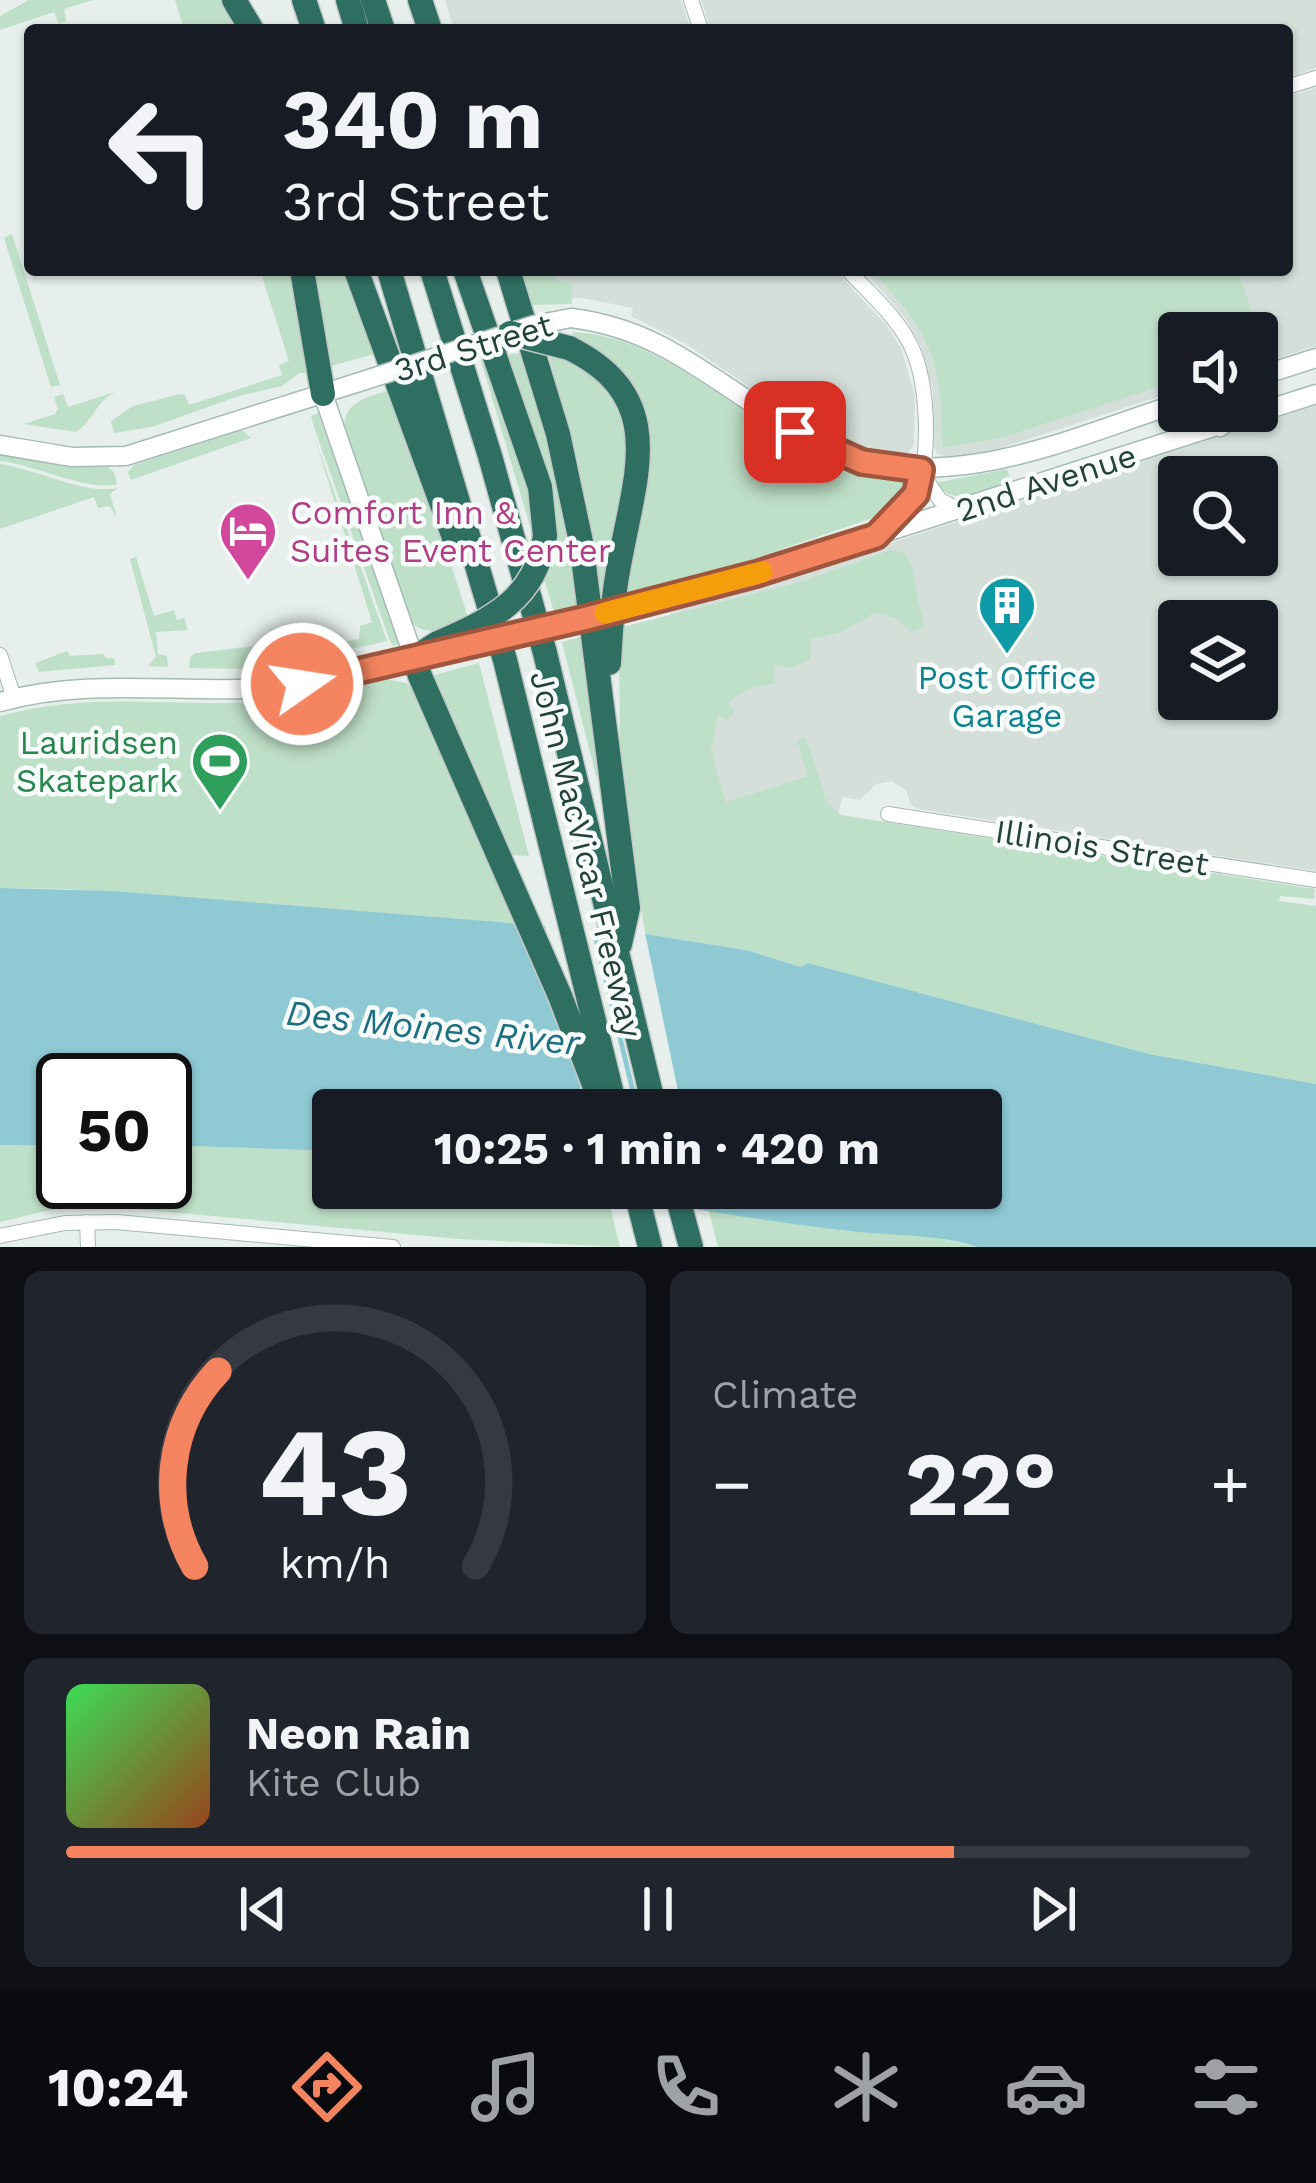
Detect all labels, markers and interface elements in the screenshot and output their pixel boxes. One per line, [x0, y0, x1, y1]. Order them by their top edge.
text: 340 m [282, 70, 543, 168]
icon: left [84, 72, 240, 228]
text: 3rd Street [282, 170, 549, 233]
street label: 3rd Street [389, 305, 557, 390]
map controls [1158, 312, 1278, 720]
button: sound [1158, 312, 1278, 432]
pin [744, 381, 846, 483]
icon: arrive [762, 399, 828, 465]
street label: 2nd Avenue [951, 435, 1141, 530]
button: search [1158, 456, 1278, 576]
place label: Comfort Inn & Suites Event Center [290, 493, 611, 570]
hotel icon: Comfort Inn & Suites Event Center [217, 500, 279, 582]
building icon: Post Office Garage [976, 574, 1038, 656]
button: layers [1158, 600, 1278, 720]
position arrow [239, 621, 365, 747]
place label: Post Office Garage [917, 658, 1097, 735]
street label: John MacVicar Freeway [522, 667, 651, 1042]
place label: Lauridsen Skatepark [16, 723, 178, 800]
sports icon: Lauridsen Skatepark [189, 730, 251, 812]
street label: Illinois Street [992, 811, 1212, 884]
water label: Des Moines River [284, 992, 584, 1064]
speed limit sign: 50 [36, 1053, 192, 1209]
text: 10:25 · 1 min · 420 m [434, 1122, 880, 1175]
text: Climate [712, 1372, 858, 1417]
text: 43 [258, 1399, 412, 1545]
text: 22° [905, 1431, 1057, 1537]
text: − [712, 1446, 752, 1523]
text: + [1210, 1446, 1250, 1523]
text: km/h [280, 1537, 390, 1587]
text: Neon Rain [246, 1707, 471, 1760]
text: Kite Club [246, 1760, 421, 1805]
icon: previous [230, 1876, 296, 1942]
icon: pause [625, 1876, 691, 1942]
icon: next [1020, 1876, 1086, 1942]
icon: directions [285, 2045, 369, 2129]
icon: music [464, 2045, 548, 2129]
icon: phone [644, 2045, 728, 2129]
icon: climate [824, 2045, 908, 2129]
icon: car [1004, 2045, 1088, 2129]
icon: filters [1184, 2045, 1268, 2129]
text: 10:24 [48, 2056, 189, 2119]

